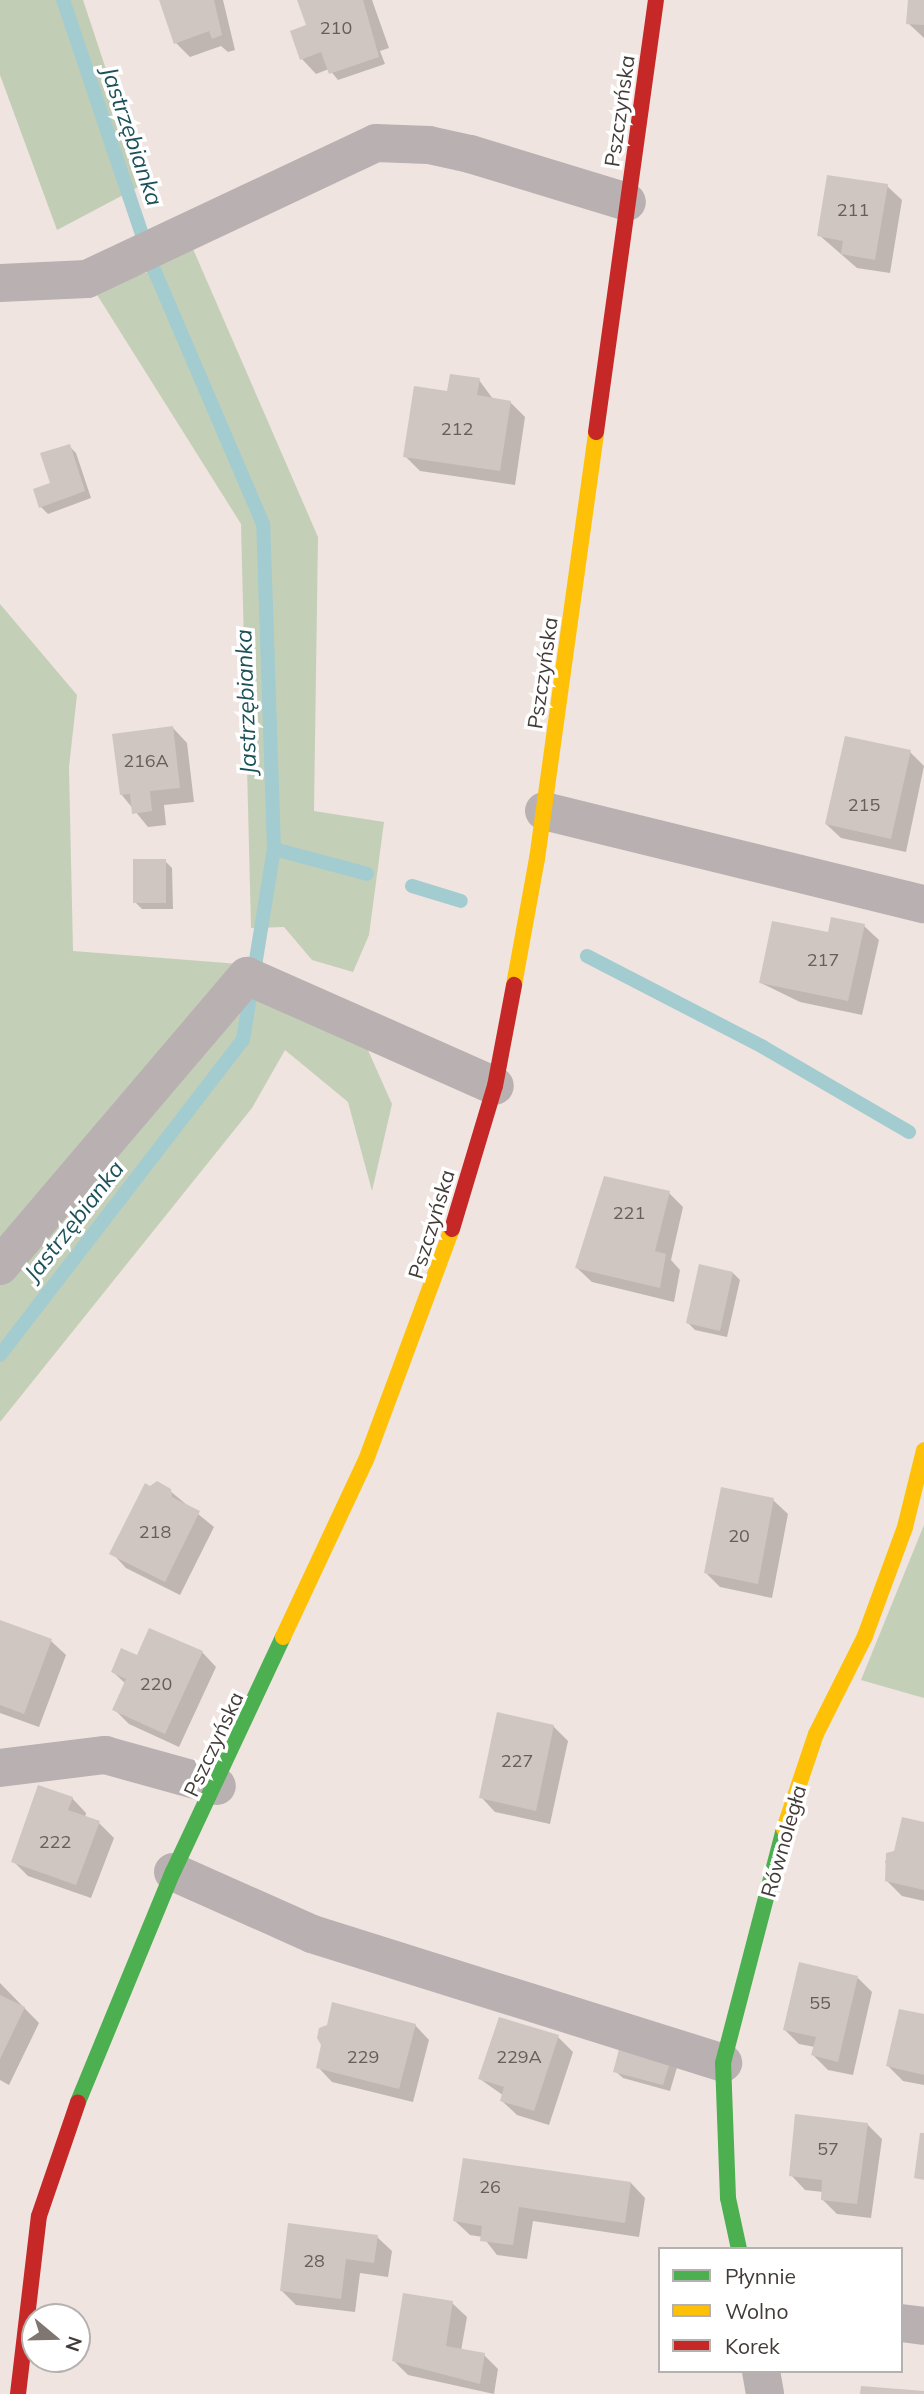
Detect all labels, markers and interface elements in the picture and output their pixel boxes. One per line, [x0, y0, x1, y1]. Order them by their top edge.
house number: 210 [320, 17, 352, 39]
street label: Pszczyńska [599, 53, 639, 169]
water label: Jastrzębianka [95, 63, 169, 209]
house number: 211 [837, 199, 869, 221]
house number: 212 [441, 418, 473, 440]
street label: Pszczyńska [522, 615, 562, 731]
water label: Jastrzębianka [230, 629, 262, 775]
house number: 216A [123, 750, 169, 772]
house number: 215 [848, 794, 880, 816]
house number: 217 [807, 949, 839, 971]
water label: Jastrzębianka [18, 1155, 130, 1287]
street label: Pszczyńska [402, 1166, 460, 1282]
house number: 221 [613, 1202, 645, 1224]
house number: 218 [139, 1521, 171, 1543]
house number: 20 [728, 1525, 750, 1547]
house number: 220 [140, 1673, 172, 1695]
street label: Pszczyńska [178, 1688, 248, 1800]
house number: 227 [501, 1750, 533, 1772]
street label: Równoległa [755, 1782, 811, 1900]
house number: 222 [39, 1831, 71, 1853]
house number: 55 [809, 1992, 831, 2014]
house number: 229 [347, 2046, 379, 2068]
house number: 229A [496, 2046, 542, 2068]
house number: 57 [817, 2138, 839, 2160]
house number: 26 [479, 2176, 501, 2198]
legend [658, 2247, 903, 2373]
house number: 28 [303, 2250, 325, 2272]
text: Płynnie [725, 2263, 796, 2289]
text: Wolno [725, 2298, 788, 2324]
north arrow [21, 2303, 91, 2373]
text: N [60, 2333, 88, 2355]
text: Korek [725, 2333, 780, 2359]

